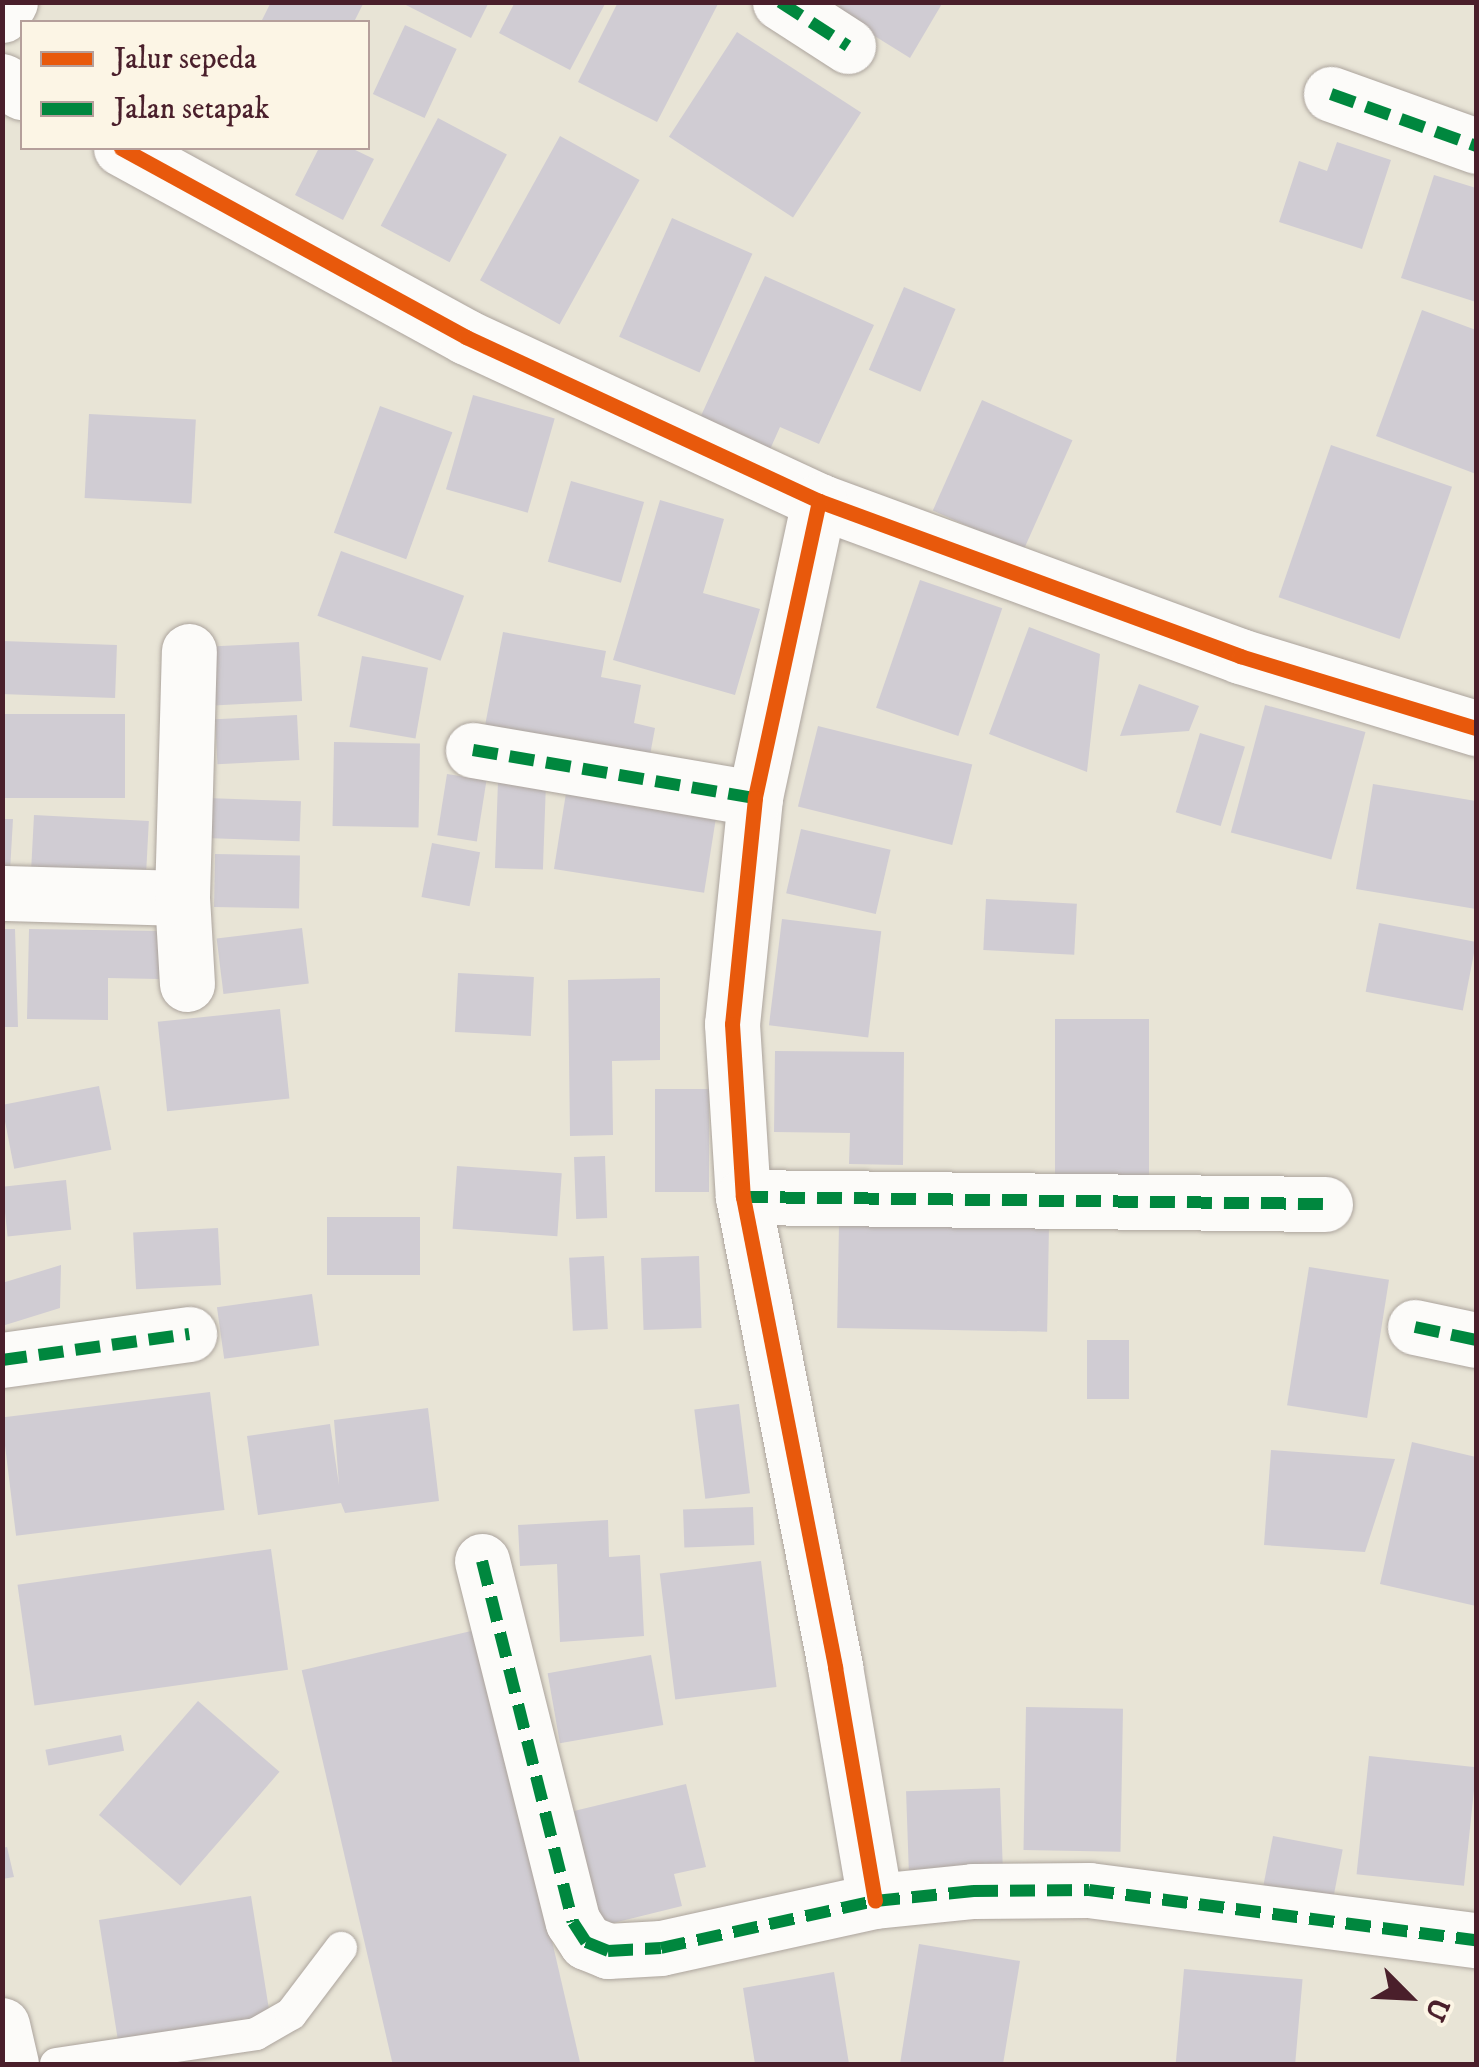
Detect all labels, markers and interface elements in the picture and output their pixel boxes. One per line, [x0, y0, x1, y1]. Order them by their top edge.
legend [20, 20, 370, 150]
text: Jalur sepeda [114, 41, 257, 78]
text: Jalan setapak [114, 91, 269, 128]
north arrow [1359, 1947, 1459, 2047]
text: U [1416, 1992, 1457, 2026]

